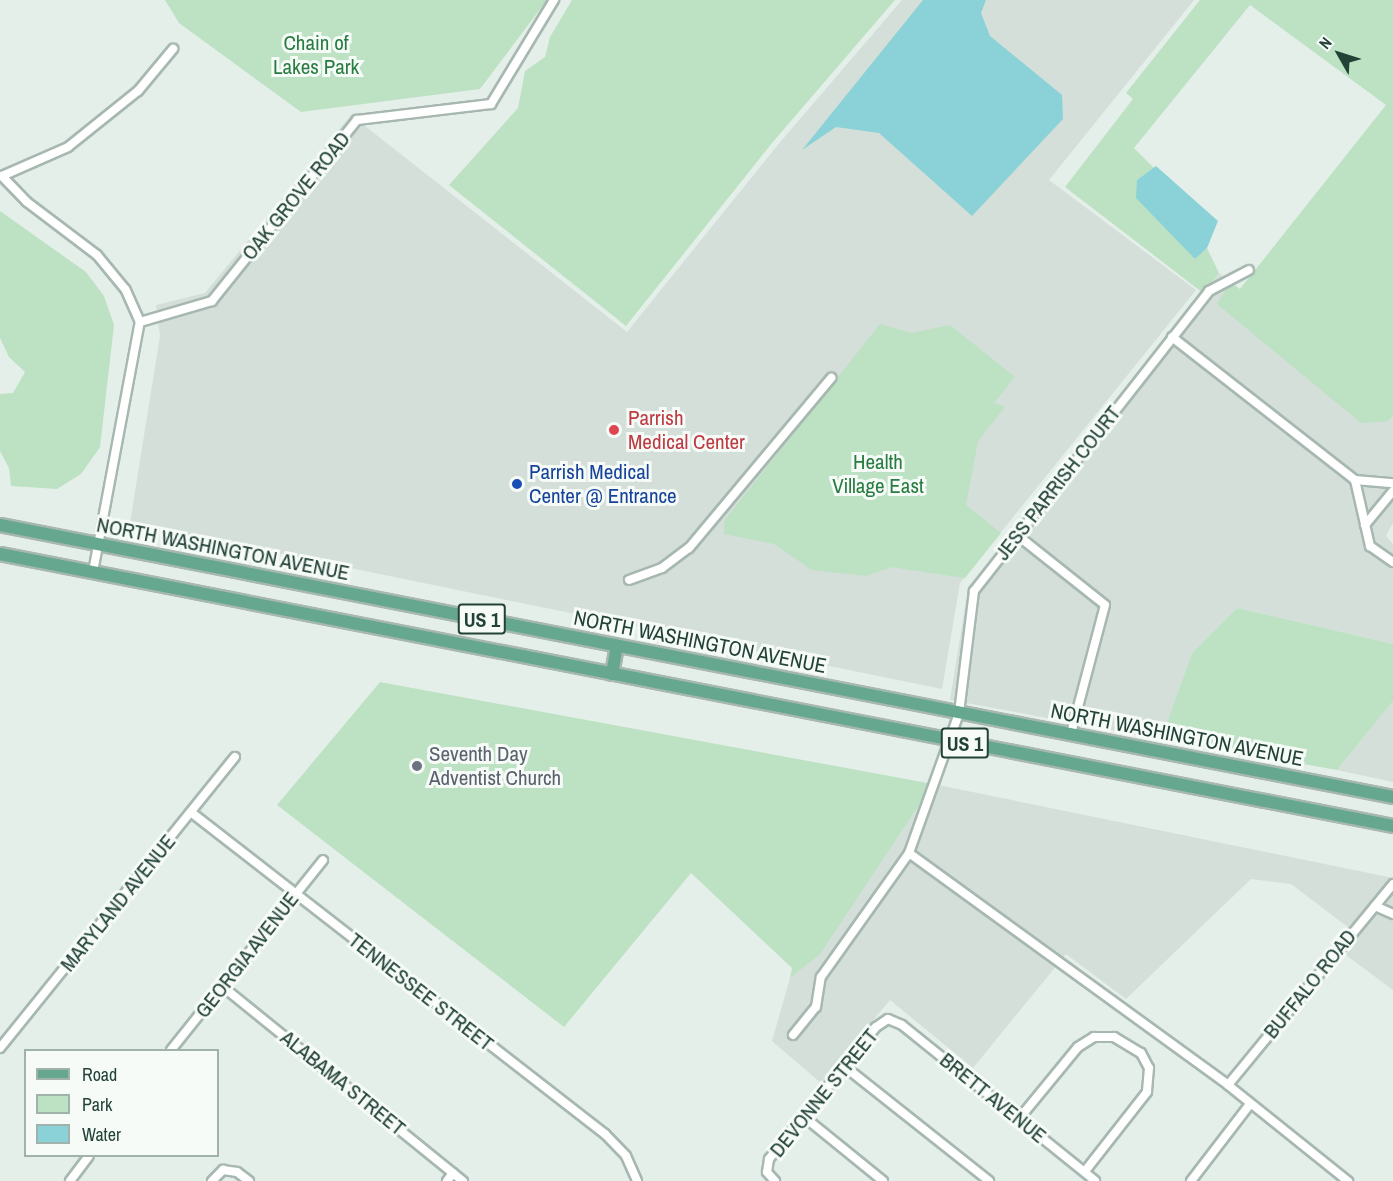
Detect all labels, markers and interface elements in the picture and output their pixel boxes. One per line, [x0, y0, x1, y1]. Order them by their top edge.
north arrow [1309, 24, 1369, 84]
park label: Chain of Lakes Park [273, 30, 359, 80]
text: N [1313, 32, 1337, 53]
street label: OAK GROVE ROAD [237, 127, 355, 265]
street label: JESS PARRISH COURT [990, 401, 1126, 565]
place label: Parrish Medical Center [628, 405, 745, 455]
marker: Parrish Medical Center [605, 421, 623, 439]
park label: Health Village East [832, 449, 924, 499]
place label: Parrish Medical Center @ Entrance [529, 459, 677, 509]
marker: Parrish Medical Center @ Entrance [510, 477, 524, 491]
street label: NORTH WASHINGTON AVENUE [94, 512, 352, 586]
road number: US 1 [456, 602, 508, 636]
street label: NORTH WASHINGTON AVENUE [571, 605, 829, 679]
street label: NORTH WASHINGTON AVENUE [1048, 698, 1306, 772]
road number: US 1 [940, 726, 990, 760]
place label: Seventh Day Adventist Church [429, 741, 561, 791]
marker: Seventh Day Adventist Church [410, 759, 424, 773]
street label: MARYLAND AVENUE [55, 829, 181, 977]
street label: GEORGIA AVENUE [189, 886, 305, 1024]
street label: BUFFALO ROAD [1258, 924, 1362, 1044]
street label: TENNESSEE STREET [343, 928, 499, 1056]
street label: DEVONNE STREET [765, 1024, 883, 1162]
street label: ALABAMA STREET [275, 1025, 411, 1141]
street label: BRETT AVENUE [934, 1047, 1052, 1149]
legend [24, 1049, 219, 1157]
text: Road [82, 1062, 117, 1087]
text: Park [82, 1092, 112, 1117]
text: Water [82, 1122, 121, 1147]

